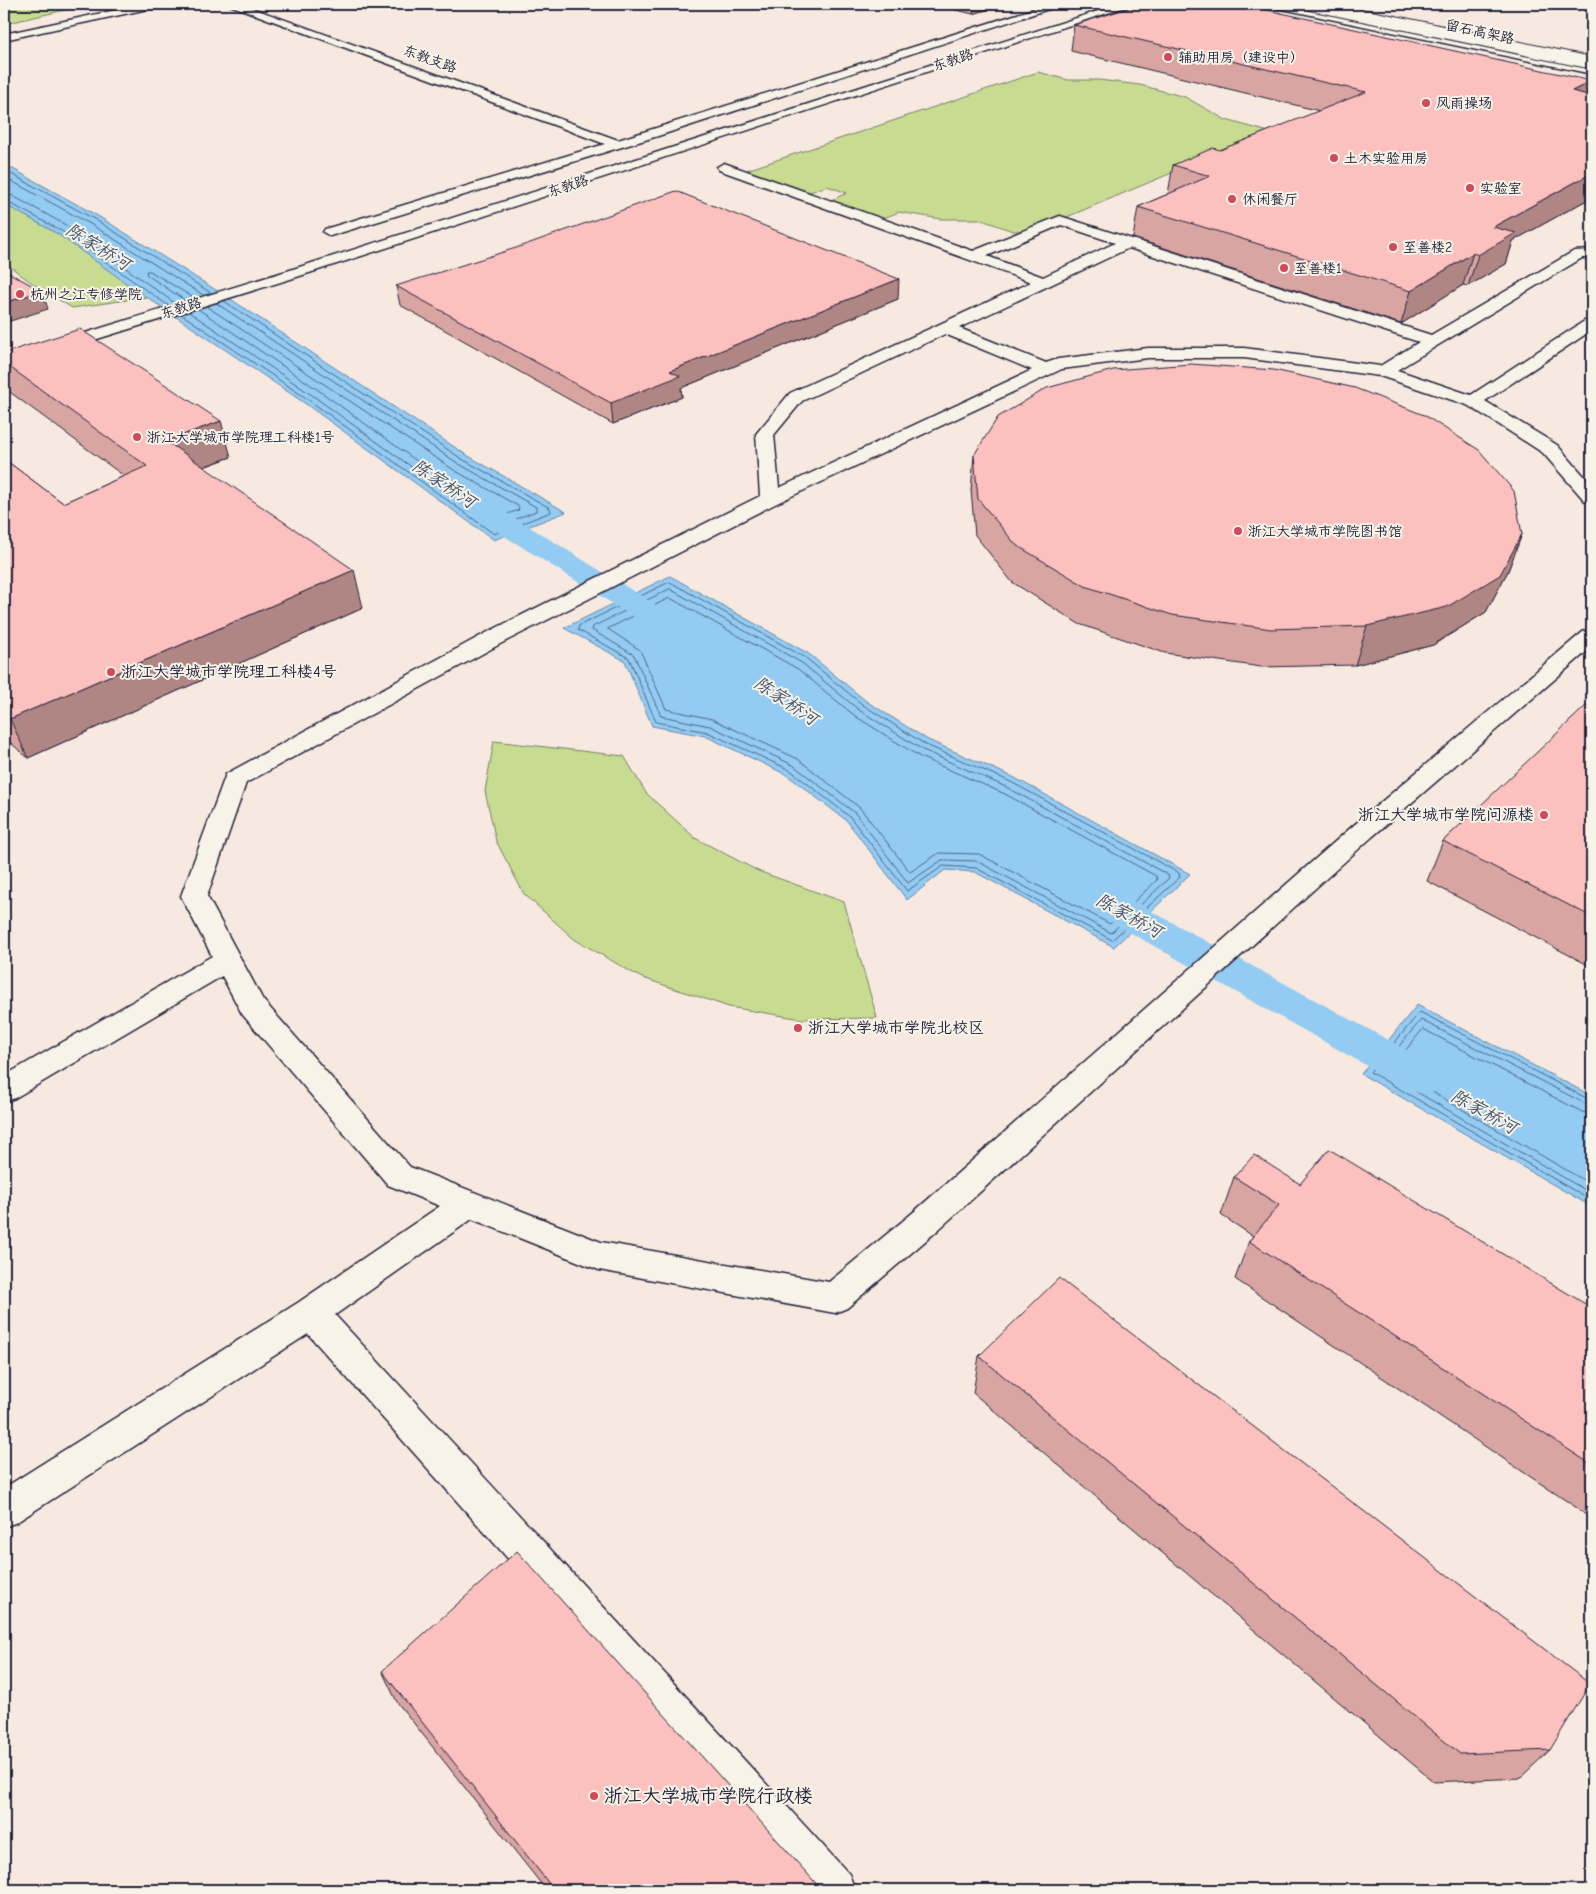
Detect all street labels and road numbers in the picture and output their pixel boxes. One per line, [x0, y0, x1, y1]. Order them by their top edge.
street label: 留石高架路 [1444, 16, 1516, 48]
street label: 东教支路 [401, 41, 459, 77]
street label: 东教路 [930, 45, 976, 75]
street label: 东教路 [545, 171, 591, 201]
street label: 东教路 [158, 294, 204, 322]

